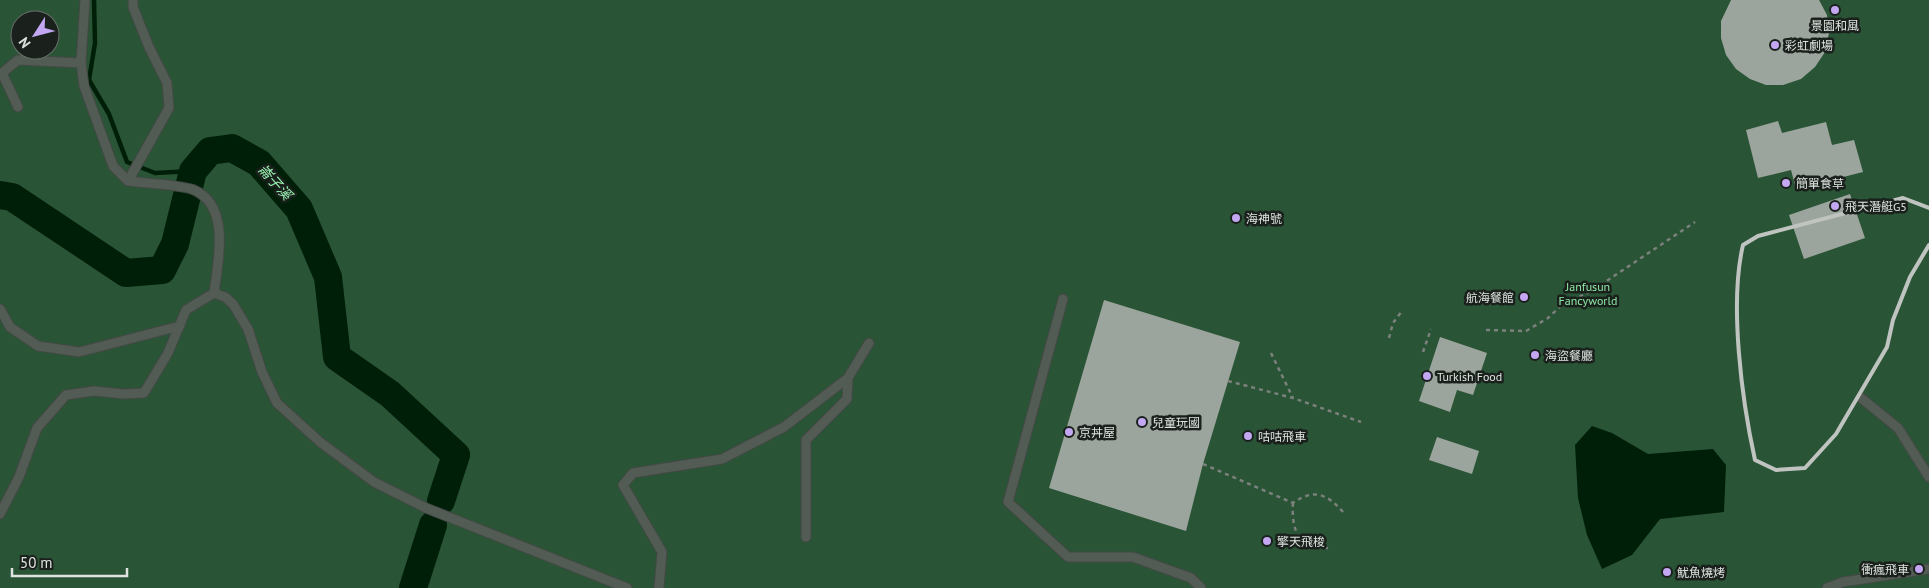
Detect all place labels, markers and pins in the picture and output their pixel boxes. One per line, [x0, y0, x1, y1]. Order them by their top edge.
marker: 景園和風 [1829, 4, 1841, 16]
place label: 景園和風 [1811, 18, 1859, 33]
place label: 彩虹劇場 [1785, 38, 1833, 53]
marker: 彩虹劇場 [1769, 39, 1781, 51]
place label: 簡單食草 [1796, 176, 1844, 191]
marker: 簡單食草 [1780, 177, 1792, 189]
place label: 飛天潛艇G5 [1845, 199, 1907, 214]
marker: 飛天潛艇G5 [1829, 200, 1841, 212]
place label: 海神號 [1246, 211, 1282, 226]
marker: 海神號 [1230, 212, 1242, 224]
place label: 航海餐館 [1466, 290, 1514, 305]
marker: 航海餐館 [1518, 291, 1530, 303]
place label: 海盜餐廳 [1545, 348, 1593, 363]
marker: 海盜餐廳 [1529, 349, 1541, 361]
place label: Turkish Food [1437, 369, 1502, 384]
marker: Turkish Food [1421, 370, 1433, 382]
place label: 兒童玩國 [1152, 415, 1200, 430]
marker: 兒童玩國 [1136, 416, 1148, 428]
place label: 京丼屋 [1079, 425, 1115, 440]
marker: 京丼屋 [1063, 426, 1075, 438]
place label: 咕咕飛車 [1258, 429, 1306, 444]
marker: 咕咕飛車 [1242, 430, 1254, 442]
place label: 擎天飛梭 [1277, 534, 1325, 549]
marker: 擎天飛梭 [1261, 535, 1273, 547]
place label: 衝瘋飛車 [1861, 562, 1909, 577]
marker: 衝瘋飛車 [1913, 563, 1925, 575]
place label: 魷魚燒烤 [1677, 565, 1725, 580]
marker: 魷魚燒烤 [1661, 566, 1673, 578]

